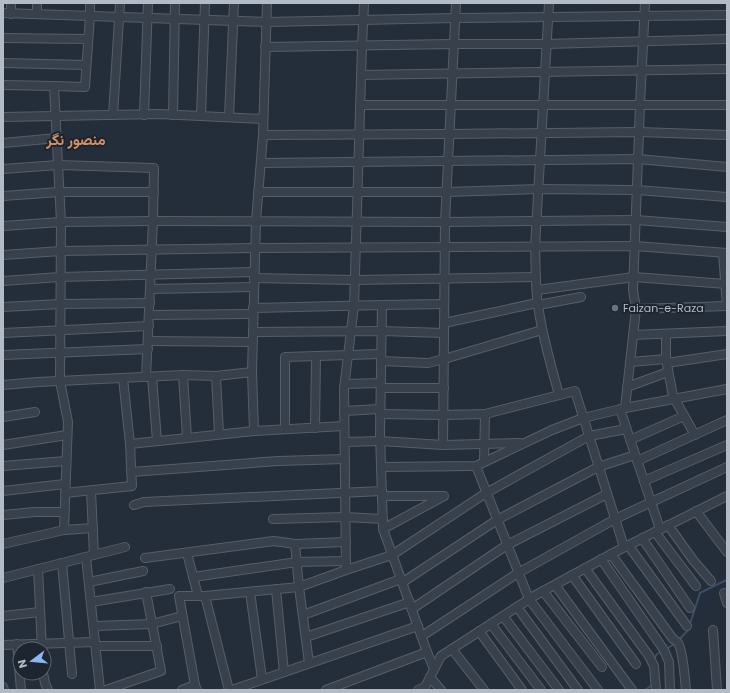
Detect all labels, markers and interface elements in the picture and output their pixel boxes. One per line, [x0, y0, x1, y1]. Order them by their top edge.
district label: منصور نگر [45, 129, 106, 150]
place label: Faizan-e-Raza [623, 300, 704, 316]
marker: Faizan-e-Raza [610, 303, 620, 313]
north arrow [12, 641, 52, 681]
text: N [14, 658, 31, 670]

